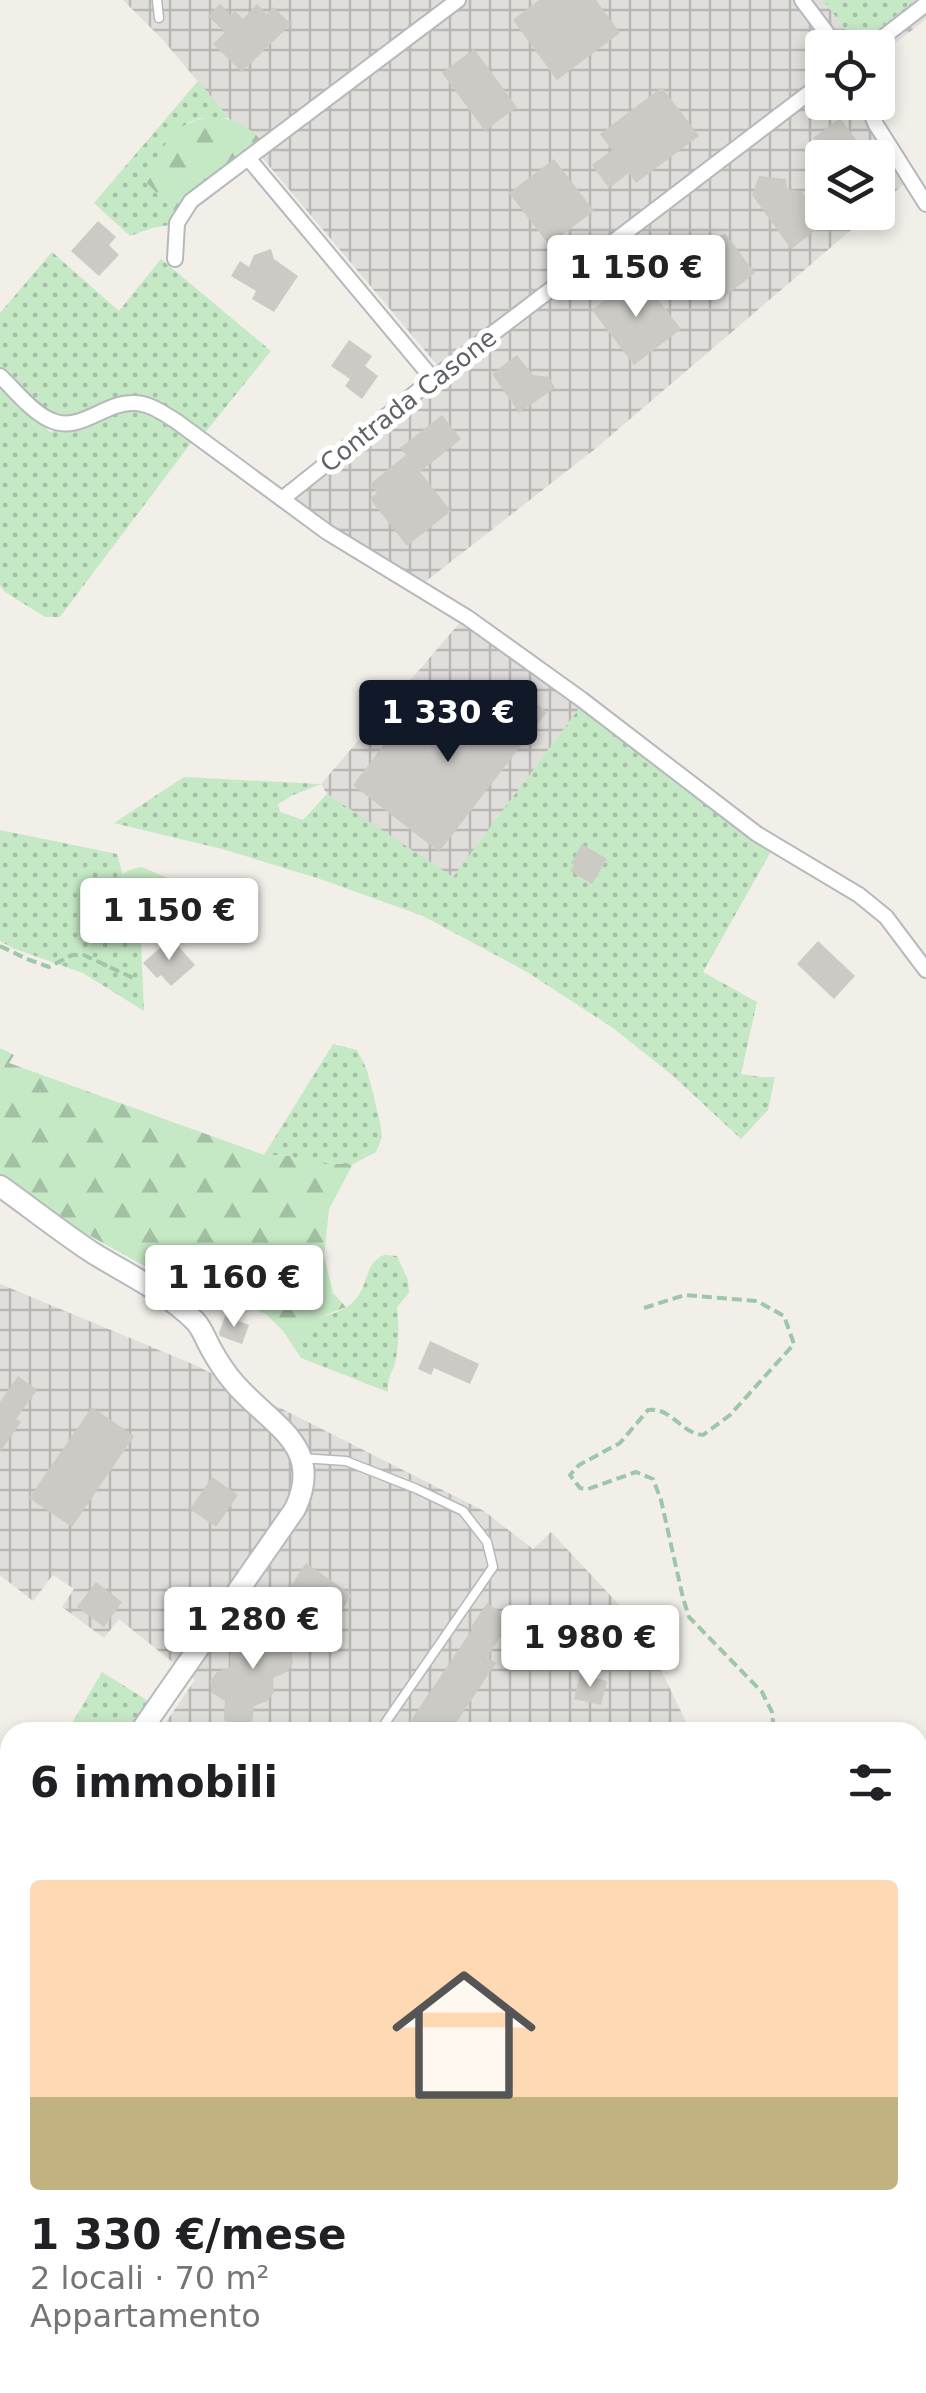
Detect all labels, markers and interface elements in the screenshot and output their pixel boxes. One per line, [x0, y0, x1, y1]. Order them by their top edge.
map controls [805, 30, 895, 230]
button: locate [805, 30, 895, 120]
button: layers [805, 140, 895, 230]
pin: 1 150 € [544, 235, 728, 320]
text: 1 150 € [569, 248, 703, 286]
street label: Contrada Casone [314, 323, 502, 478]
pin: 1 330 € [356, 680, 540, 765]
text: 1 330 € [381, 693, 515, 731]
pin: 1 150 € [77, 878, 261, 963]
text: 1 150 € [102, 891, 236, 929]
pin: 1 160 € [142, 1245, 326, 1330]
text: 1 160 € [167, 1258, 301, 1296]
pin: 1 280 € [161, 1587, 345, 1672]
text: 1 280 € [186, 1600, 320, 1638]
pin: 1 980 € [498, 1605, 682, 1690]
text: 1 980 € [523, 1618, 657, 1656]
icon: filters [843, 1755, 898, 1810]
text: 6 immobili [30, 1758, 278, 1807]
icon: home [374, 1945, 554, 2125]
text: 1 330 €/mese [30, 2210, 346, 2259]
text: 2 locali · 70 m² [30, 2259, 269, 2297]
text: Appartamento [30, 2297, 261, 2335]

